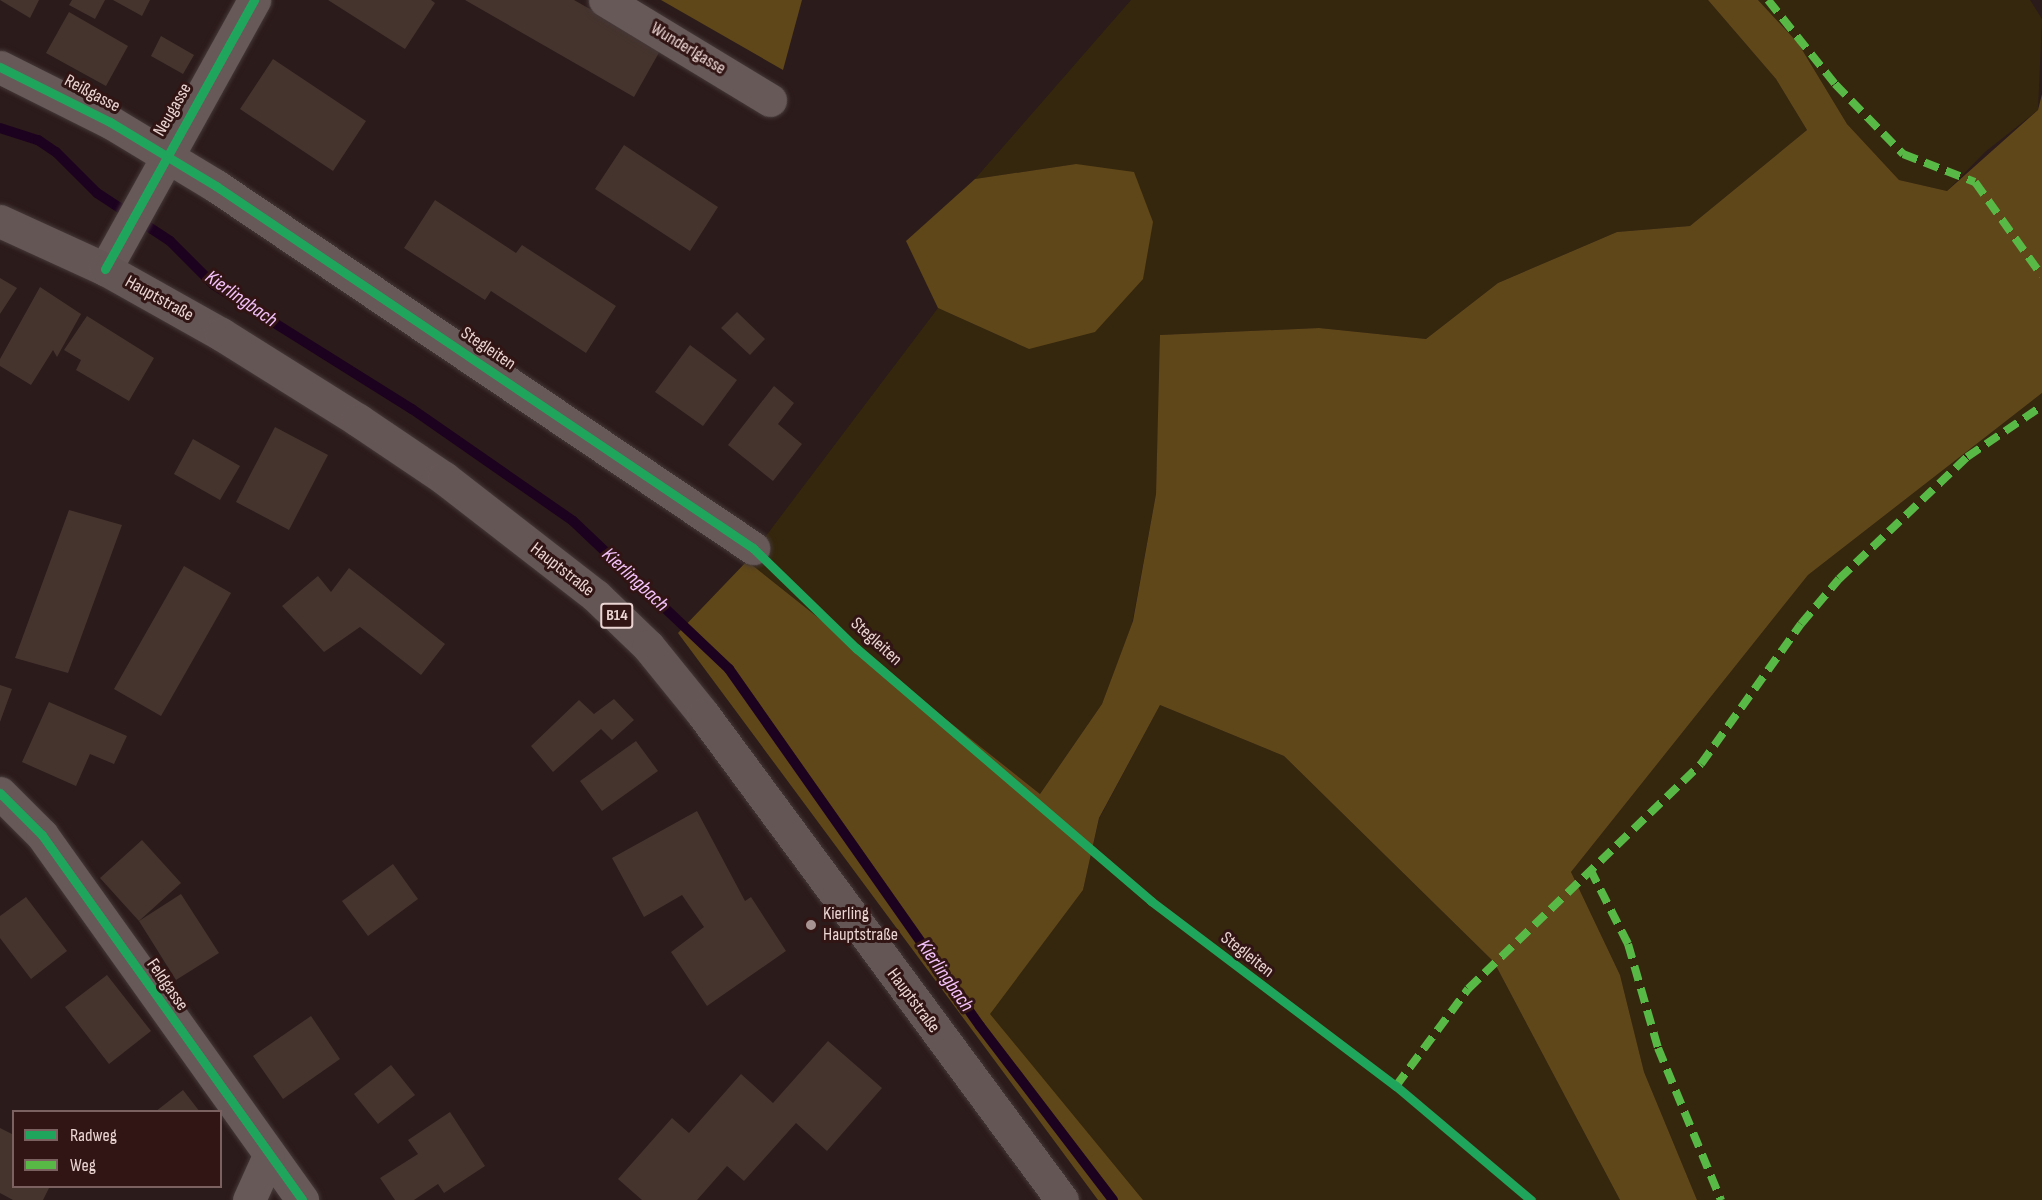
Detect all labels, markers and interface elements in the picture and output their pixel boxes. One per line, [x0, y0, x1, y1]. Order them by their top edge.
street label: Wunderlgasse [647, 18, 729, 80]
street label: Reißgasse [60, 70, 124, 118]
street label: Neugasse [149, 80, 197, 140]
water label: Kierlingbach [200, 265, 282, 333]
street label: Hauptstraße [121, 271, 197, 327]
street label: Stegleiten [456, 323, 520, 375]
street label: Hauptstraße [526, 538, 598, 602]
water label: Kierlingbach [597, 543, 673, 617]
road number: B14 [599, 603, 635, 629]
street label: Stegleiten [846, 613, 906, 671]
place label: Kierling Hauptstraße [823, 904, 898, 946]
marker: Kierling Hauptstraße [804, 918, 818, 932]
street label: Stegleiten [1216, 928, 1278, 982]
water label: Kierlingbach [911, 935, 979, 1017]
street label: Feldgasse [141, 955, 193, 1015]
street label: Hauptstraße [882, 965, 944, 1037]
legend [12, 1110, 222, 1188]
text: Radweg [70, 1125, 117, 1146]
text: Weg [70, 1155, 96, 1176]

